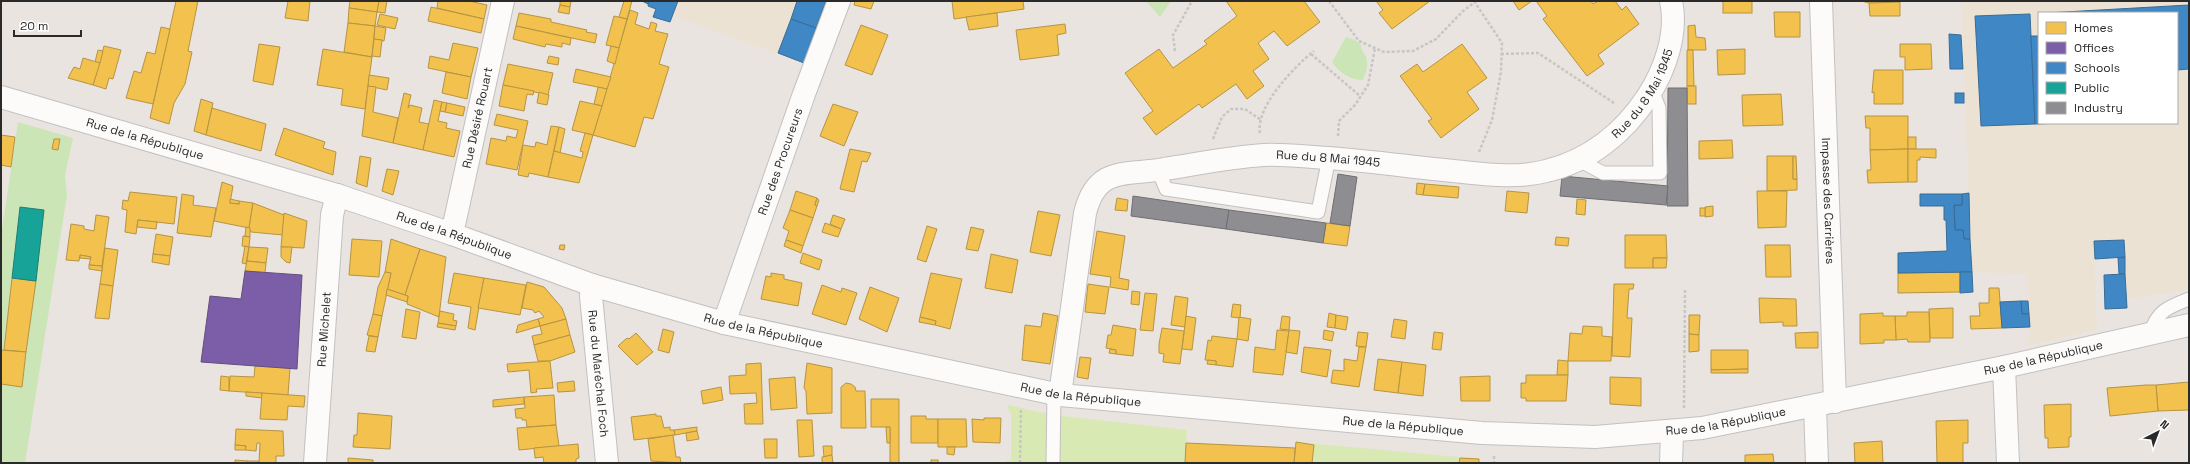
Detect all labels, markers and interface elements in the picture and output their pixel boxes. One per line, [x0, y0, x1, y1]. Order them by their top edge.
scale bar [14, 12, 81, 38]
legend [2038, 12, 2178, 124]
text: 20 m [20, 18, 48, 34]
text: Homes [2074, 20, 2113, 36]
text: Offices [2074, 40, 2114, 56]
street label: Rue du 8 Mai 1945 [1608, 47, 1677, 142]
text: Schools [2074, 60, 2120, 76]
street label: Rue Désiré Rouart [459, 66, 496, 170]
text: Public [2074, 80, 2109, 96]
text: Industry [2074, 100, 2123, 116]
street label: Rue des Procureurs [754, 106, 806, 217]
street label: Rue de la République [84, 114, 206, 164]
street label: Impasse des Carrières [1818, 137, 1838, 264]
street label: Rue du 8 Mai 1945 [1276, 147, 1381, 171]
street label: Rue de la République [394, 208, 514, 263]
street label: Rue Michelet [314, 291, 335, 368]
street label: Rue du Maréchal Foch [584, 309, 612, 438]
street label: Rue de la République [702, 310, 824, 352]
street label: Rue de la République [1982, 337, 2104, 379]
street label: Rue de la République [1019, 379, 1142, 410]
street label: Rue de la République [1665, 403, 1787, 439]
street label: Rue de la République [1342, 412, 1464, 439]
north arrow [2138, 412, 2178, 452]
text: N [2157, 417, 2172, 432]

